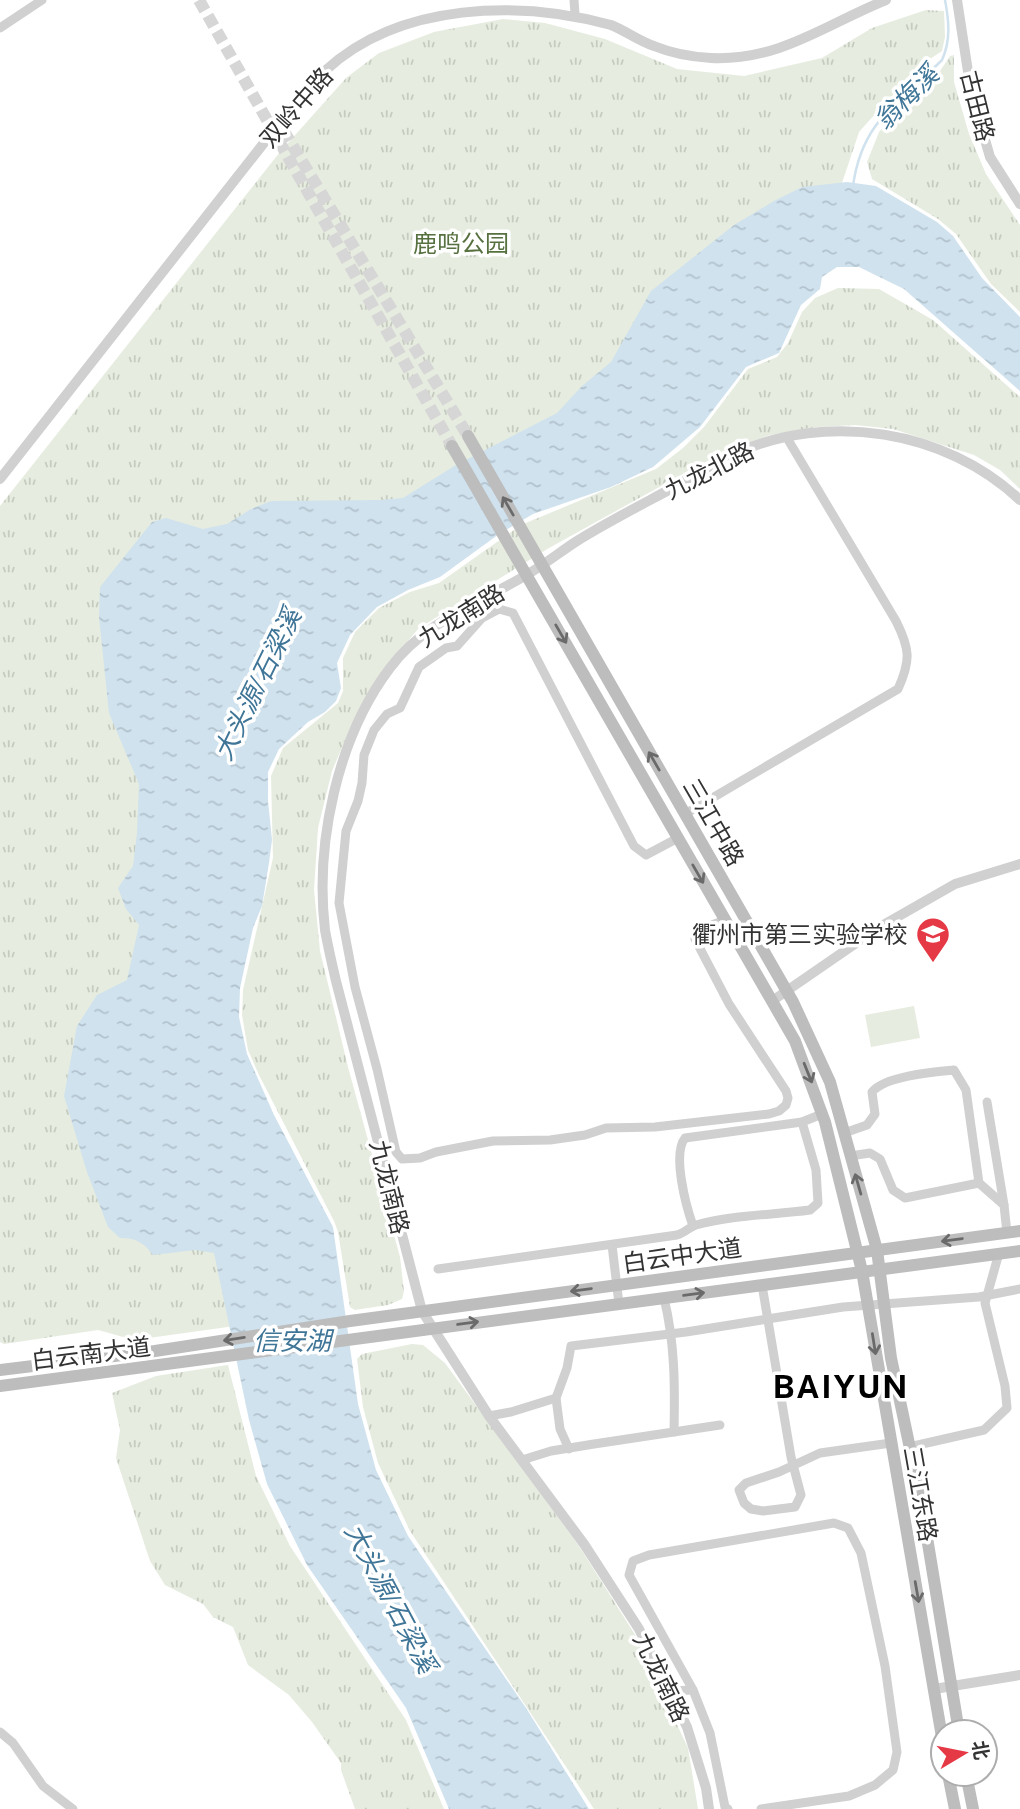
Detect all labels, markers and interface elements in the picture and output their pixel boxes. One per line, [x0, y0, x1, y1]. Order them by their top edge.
water label: 翁梅溪 [867, 56, 947, 136]
street label: 双岭中路 [254, 62, 338, 152]
street label: 古田路 [956, 68, 1000, 144]
park label: 鹿鸣公园 [413, 229, 509, 257]
street label: 九龙北路 [660, 436, 758, 504]
one-way arrow [501, 496, 514, 517]
street label: 九龙南路 [413, 578, 509, 652]
water label: 大头源/石梁溪 [207, 600, 308, 765]
one-way arrow [555, 623, 568, 644]
one-way arrow [647, 751, 660, 772]
street label: 三江中路 [678, 773, 750, 871]
one-way arrow [692, 863, 706, 883]
school or university icon: 衢州市第三实验学校 [914, 915, 952, 964]
place label: 衢州市第三实验学校 [692, 920, 908, 948]
one-way arrow [802, 1061, 815, 1083]
street label: 九龙南路 [365, 1137, 415, 1237]
one-way arrow [851, 1174, 864, 1196]
street label: 白云中大道 [621, 1233, 743, 1277]
one-way arrow [941, 1234, 964, 1247]
one-way arrow [570, 1284, 593, 1297]
one-way arrow [682, 1287, 705, 1300]
one-way arrow [457, 1317, 479, 1330]
water label: 信安湖 [253, 1325, 335, 1356]
street label: 白云南大道 [30, 1332, 152, 1374]
one-way arrow [868, 1332, 881, 1355]
one-way arrow [223, 1333, 246, 1346]
district label: BAIYUN [773, 1368, 909, 1405]
street label: 三江东路 [899, 1444, 943, 1544]
water label: 大头源/石梁溪 [339, 1518, 445, 1681]
one-way arrow [911, 1580, 925, 1603]
street label: 九龙南路 [628, 1628, 696, 1726]
north arrow [929, 1718, 999, 1788]
text: 北 [968, 1739, 993, 1761]

